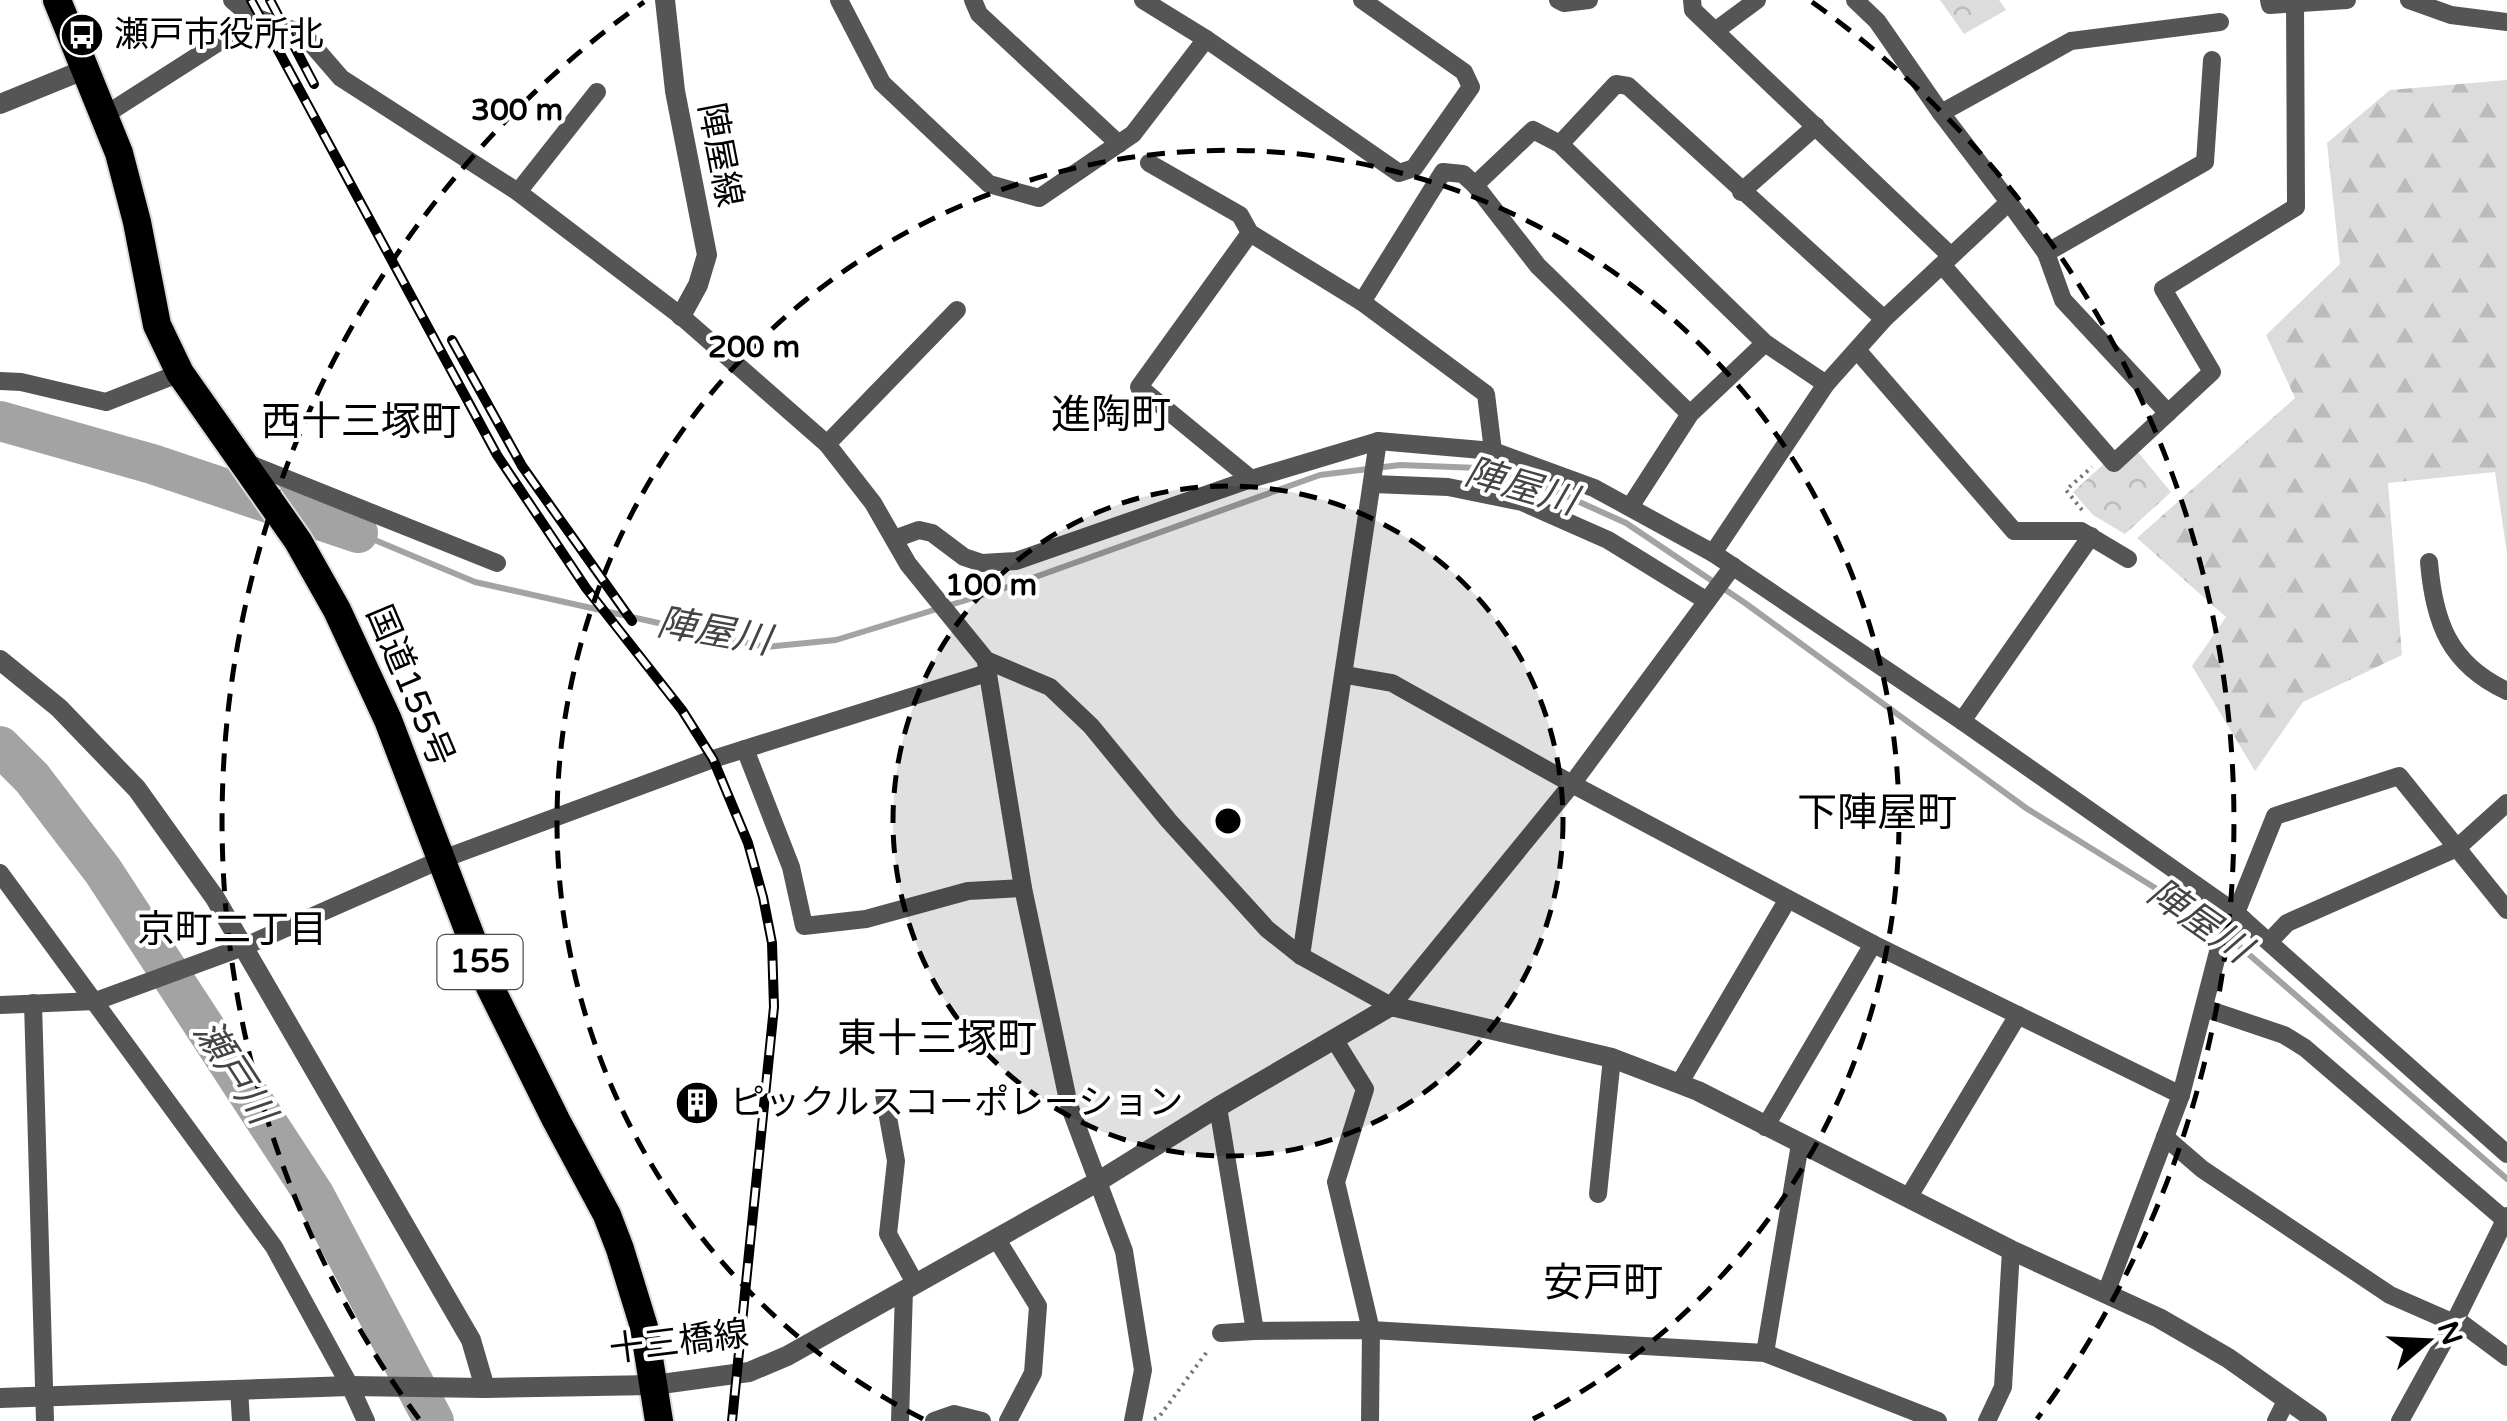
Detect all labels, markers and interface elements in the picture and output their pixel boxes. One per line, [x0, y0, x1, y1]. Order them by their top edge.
bus stop icon: 瀬戸市役所北 [59, 12, 105, 58]
place label: 瀬戸市役所北 [114, 14, 324, 56]
text: 300 m [471, 92, 563, 129]
street label: 陣屋線 [689, 99, 751, 211]
text: 200 m [708, 329, 800, 366]
district label: 進陶町 [1051, 391, 1171, 439]
district label: 西十三塚町 [261, 398, 461, 446]
water label: 陣屋川 [1460, 449, 1586, 526]
text: 100 m [945, 567, 1037, 604]
street label: 国道155号 [357, 599, 463, 773]
water label: 陣屋川 [654, 599, 778, 665]
district label: 下陣屋町 [1797, 789, 1957, 837]
centre of rings [1210, 803, 1246, 839]
water label: 陣屋川 [2139, 869, 2262, 975]
district label: 京町二丁目 [137, 907, 327, 953]
road number: 155 [438, 935, 522, 989]
water label: 瀬戸川 [184, 1012, 287, 1136]
district label: 東十三塚町 [837, 1015, 1037, 1063]
building icon: ピックルスコーポレーション [674, 1080, 720, 1126]
place label: ピックルスコーポレーション [730, 1082, 1183, 1124]
district label: 安戸町 [1543, 1259, 1663, 1307]
north arrow [2377, 1291, 2477, 1391]
street label: 十三橋線 [607, 1313, 751, 1371]
text: N [2430, 1317, 2469, 1349]

